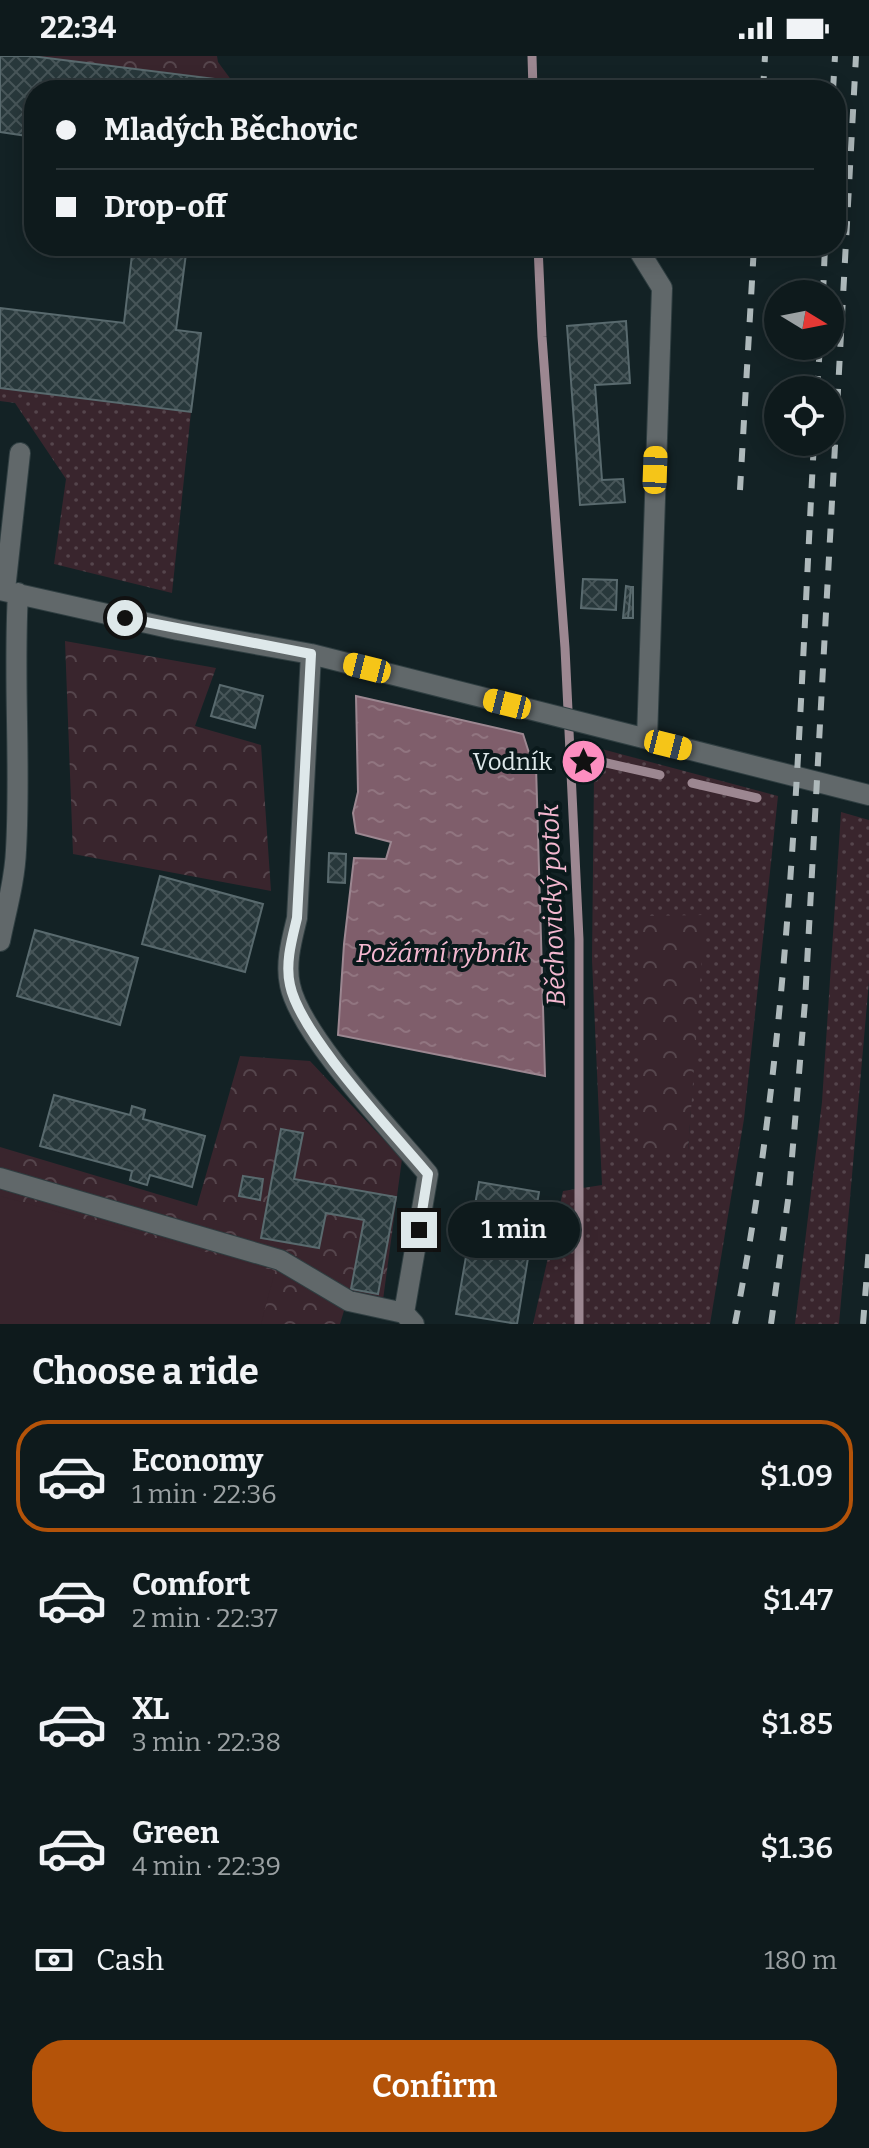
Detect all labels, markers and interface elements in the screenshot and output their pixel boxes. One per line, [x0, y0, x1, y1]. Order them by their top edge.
text: 22:34 [40, 10, 116, 46]
text: Mladých Běchovic [104, 112, 358, 148]
text: Drop-off [104, 189, 226, 225]
north arrow [764, 280, 844, 360]
map controls [764, 280, 844, 456]
button: locate [764, 376, 844, 456]
car [642, 446, 668, 494]
route start [107, 600, 143, 636]
car [341, 651, 393, 685]
car [481, 687, 533, 721]
car [642, 728, 694, 762]
place icon: Vodník [559, 738, 607, 786]
place label: Vodník [473, 748, 552, 776]
water label: Běchovický potok [534, 803, 572, 1007]
water label: Požární rybník [356, 938, 529, 969]
callout: 1 min [447, 1202, 579, 1258]
route end [401, 1212, 437, 1248]
text: 1 min [481, 1214, 547, 1245]
text: Choose a ride [32, 1350, 259, 1394]
icon: car [36, 1440, 108, 1512]
text: Economy [132, 1443, 263, 1479]
text: $1.09 [760, 1458, 833, 1494]
text: 1 min · 22:36 [132, 1479, 277, 1510]
icon: car [36, 1564, 108, 1636]
text: Comfort [132, 1567, 250, 1603]
text: $1.47 [762, 1582, 833, 1618]
text: 2 min · 22:37 [132, 1603, 278, 1634]
icon: car [36, 1688, 108, 1760]
text: XL [132, 1691, 169, 1727]
text: $1.85 [761, 1706, 833, 1742]
text: 3 min · 22:38 [132, 1727, 281, 1758]
icon: car [36, 1812, 108, 1884]
text: Green [132, 1815, 219, 1851]
text: $1.36 [760, 1830, 833, 1866]
text: 4 min · 22:39 [132, 1851, 281, 1882]
icon: cash [32, 1938, 76, 1982]
text: Cash [96, 1942, 164, 1978]
text: 180 m [764, 1945, 837, 1976]
button: Confirm [32, 2040, 837, 2132]

